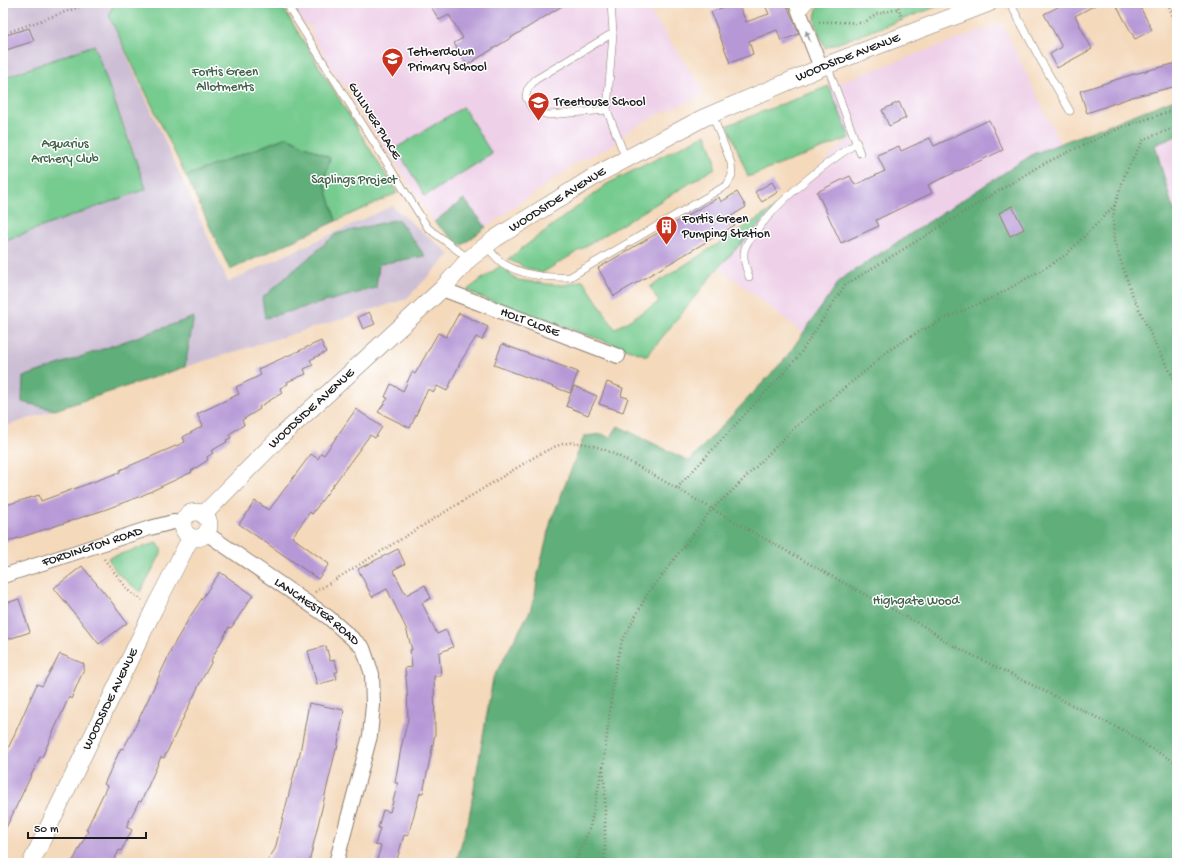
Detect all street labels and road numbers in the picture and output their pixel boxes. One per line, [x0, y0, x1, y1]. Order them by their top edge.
street label: WOODSIDE AVENUE [793, 30, 903, 85]
street label: GULLIVER PLACE [344, 80, 404, 163]
street label: WOODSIDE AVENUE [506, 163, 609, 235]
street label: HOLT CLOSE [498, 304, 562, 341]
street label: WOODSIDE AVENUE [265, 365, 358, 452]
street label: FORDINGTON ROAD [39, 523, 145, 571]
street label: LANCHESTER ROAD [271, 575, 363, 649]
street label: WOODSIDE AVENUE [79, 645, 142, 753]

